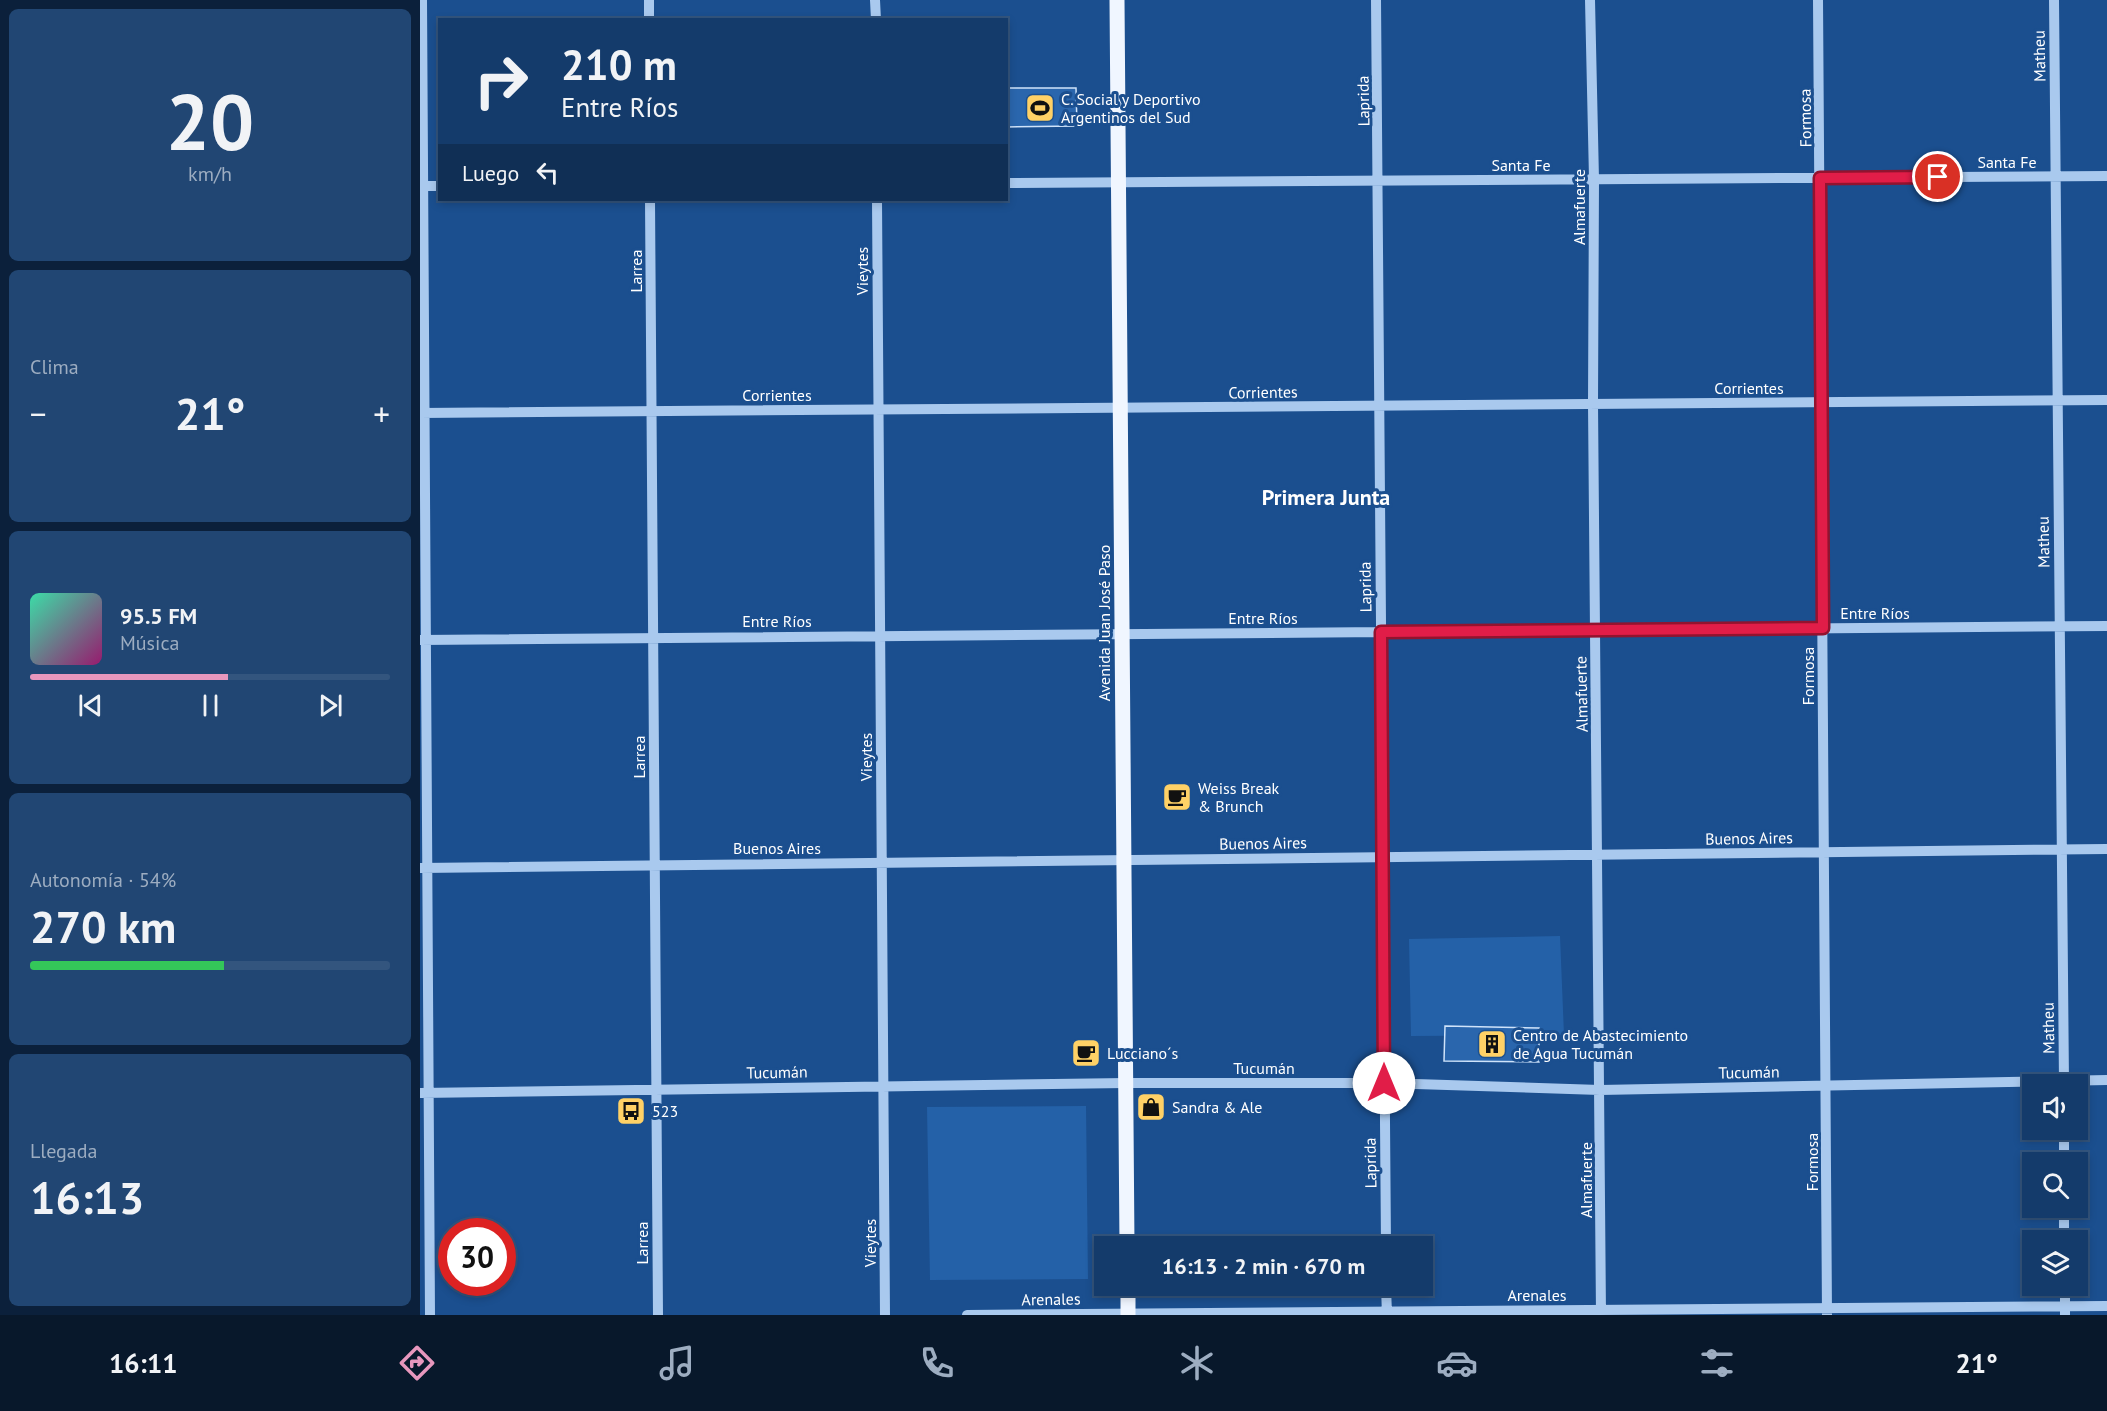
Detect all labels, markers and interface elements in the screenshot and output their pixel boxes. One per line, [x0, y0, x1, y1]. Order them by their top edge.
street label: Matheu [2029, 30, 2049, 82]
text: 210 m [561, 37, 677, 92]
icon: right [462, 42, 540, 120]
text: 20 [166, 71, 254, 172]
street label: Laprida [1353, 75, 1373, 127]
place label: C. Social y Deportivo Argentinos del Sud [1061, 89, 1201, 127]
street label: Formosa [1794, 89, 1816, 147]
text: Entre Ríos [561, 90, 678, 124]
sports icon: C. Social y Deportivo Argentinos del Sud [1024, 92, 1056, 124]
pin [1912, 151, 1963, 202]
street label: Santa Fe [1977, 152, 2037, 172]
street label: Santa Fe [1491, 155, 1551, 175]
icon: left [531, 156, 564, 189]
text: Luego [462, 159, 519, 187]
icon: arrive [1921, 160, 1954, 193]
text: km/h [188, 161, 232, 187]
street label: Almafuerte [1569, 169, 1589, 245]
street label: Vieytes [852, 246, 872, 296]
street label: Larrea [626, 250, 646, 292]
text: Clima [30, 354, 79, 380]
street label: Corrientes [1714, 378, 1784, 398]
street label: Corrientes [1228, 381, 1298, 403]
text: 21° [175, 384, 245, 442]
street label: Corrientes [742, 385, 812, 405]
text: − [30, 392, 47, 435]
text: + [373, 392, 390, 435]
district label: Primera Junta [1262, 483, 1390, 511]
street label: Matheu [2033, 516, 2053, 568]
street label: Avenida Juan José Paso [1094, 545, 1114, 701]
street label: Laprida [1355, 561, 1375, 613]
text: 95.5 FM [120, 602, 197, 630]
street label: Entre Ríos [1840, 603, 1910, 623]
street label: Entre Ríos [1228, 608, 1298, 628]
street label: Entre Ríos [742, 611, 812, 631]
text: Música [120, 630, 179, 656]
street label: Formosa [1798, 647, 1818, 705]
street label: Almafuerte [1570, 656, 1592, 732]
icon: previous [74, 689, 107, 722]
icon: pause [194, 689, 227, 722]
icon: next [314, 689, 347, 722]
street label: Vieytes [856, 732, 876, 782]
street label: Larrea [629, 736, 649, 778]
place label: Weiss Break & Brunch [1198, 778, 1280, 816]
cafe icon: Weiss Break & Brunch [1161, 781, 1193, 813]
street label: Buenos Aires [1705, 827, 1793, 849]
street label: Buenos Aires [1219, 832, 1307, 854]
street label: Buenos Aires [733, 838, 821, 858]
text: Autonomía · 54% [30, 867, 176, 893]
text: 270 km [30, 897, 176, 955]
street label: Matheu [2038, 1002, 2058, 1054]
place label: Centro de Abastecimiento de Agua Tucumán [1513, 1025, 1688, 1063]
building icon: Centro de Abastecimiento de Agua Tucumán [1476, 1028, 1508, 1060]
cafe icon: Lucciano´s [1070, 1037, 1102, 1069]
place label: Lucciano´s [1107, 1043, 1178, 1063]
position arrow [1352, 1051, 1416, 1115]
street label: Tucumán [1233, 1058, 1295, 1078]
street label: Tucumán [746, 1061, 808, 1083]
street label: Tucumán [1718, 1061, 1780, 1083]
map controls [2022, 1074, 2088, 1296]
button: sound [2022, 1074, 2088, 1140]
shop icon: Sandra & Ale [1135, 1091, 1167, 1123]
bus stop icon: 523 [615, 1095, 647, 1127]
place label: Sandra & Ale [1172, 1097, 1262, 1117]
place label: 523 [652, 1101, 678, 1121]
street label: Formosa [1802, 1133, 1822, 1191]
street label: Laprida [1360, 1137, 1380, 1189]
text: Llegada [30, 1138, 97, 1164]
street label: Almafuerte [1576, 1142, 1596, 1218]
button: search [2022, 1152, 2088, 1218]
text: 16:13 [30, 1168, 144, 1226]
speed limit sign: 30 [438, 1218, 516, 1296]
street label: Vieytes [860, 1218, 880, 1268]
street label: Larrea [632, 1222, 652, 1264]
button: layers [2022, 1230, 2088, 1296]
text: 16:13 · 2 min · 670 m [1162, 1252, 1365, 1280]
street label: Arenales [1507, 1285, 1567, 1305]
street label: Arenales [1021, 1288, 1081, 1310]
icon: directions [396, 1342, 438, 1384]
icon: music [656, 1342, 698, 1384]
icon: phone [916, 1342, 958, 1384]
icon: climate [1176, 1342, 1218, 1384]
icon: car [1436, 1342, 1478, 1384]
icon: filters [1696, 1342, 1738, 1384]
text: 16:11 [109, 1346, 178, 1380]
text: 21° [1956, 1346, 1998, 1380]

